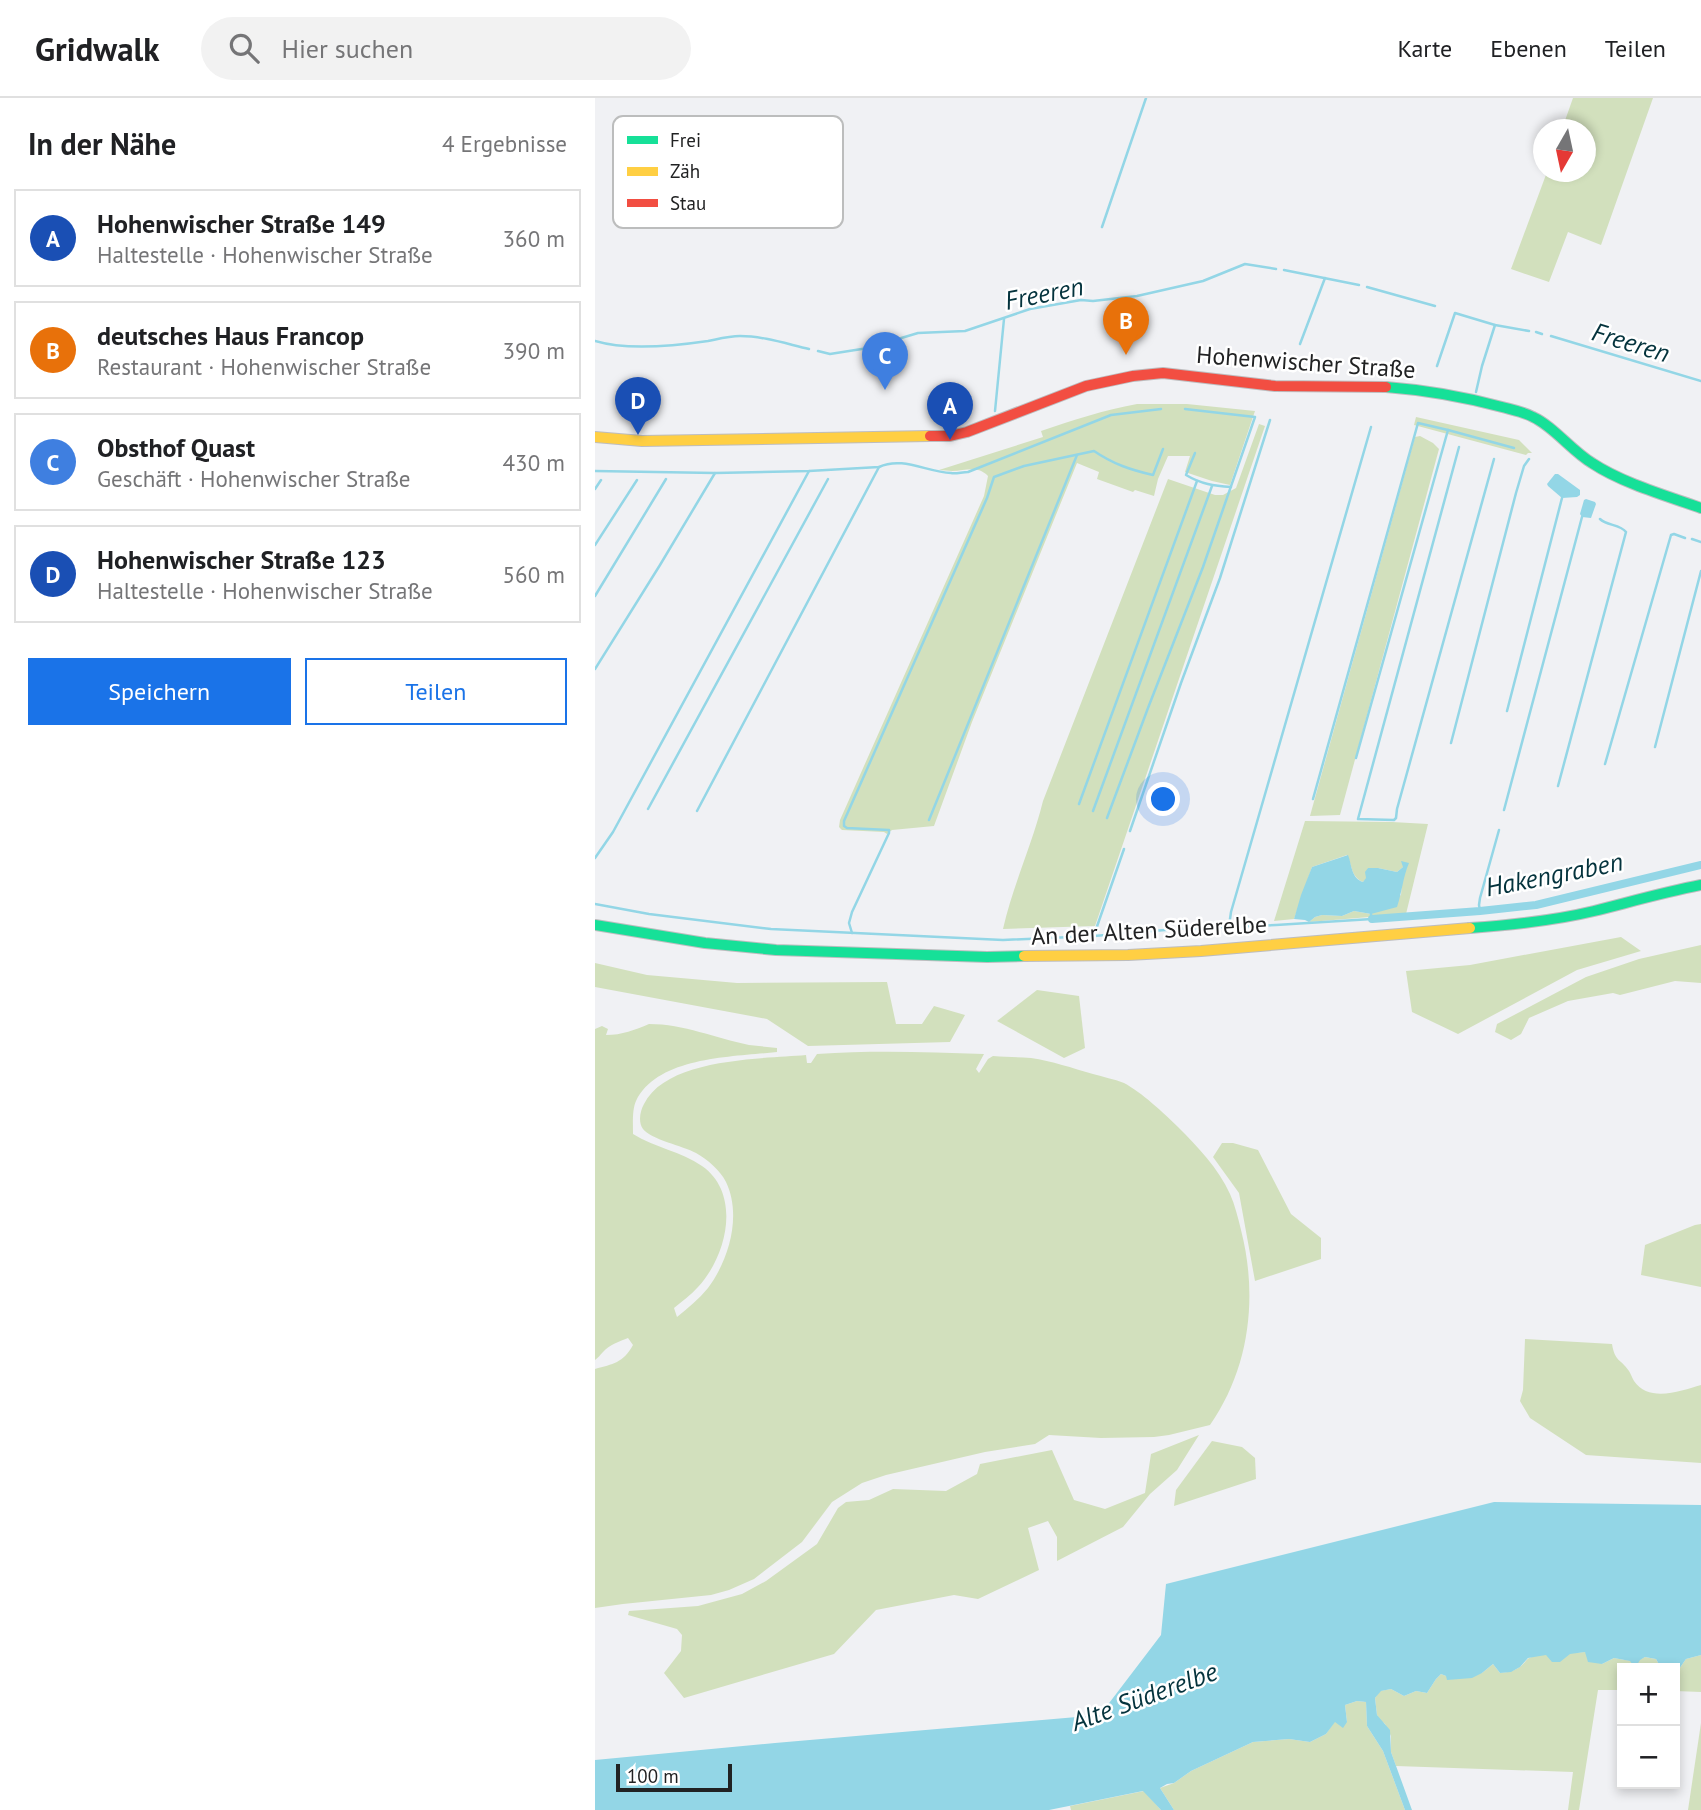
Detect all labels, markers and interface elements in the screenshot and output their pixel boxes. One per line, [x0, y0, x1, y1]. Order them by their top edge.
search box [201, 17, 691, 80]
text: Gridwalk [35, 27, 159, 70]
icon: search [225, 29, 263, 67]
text: Hier suchen [281, 32, 413, 65]
text: Karte [1398, 33, 1452, 64]
text: Ebenen [1490, 33, 1567, 64]
text: Teilen [1605, 33, 1666, 64]
legend [613, 116, 843, 228]
north arrow [1533, 119, 1596, 182]
text: In der Nähe [28, 124, 176, 163]
text: Frei [670, 128, 701, 152]
text: 4 Ergebnisse [442, 129, 567, 158]
text: Zäh [670, 159, 700, 183]
text: Stau [670, 191, 706, 215]
text: Hohenwischer Straße 149 [97, 207, 386, 240]
text: A [46, 224, 60, 253]
text: 360 m [503, 224, 565, 253]
text: Haltestelle · Hohenwischer Straße [97, 240, 433, 269]
water label: Freeren [1002, 269, 1086, 317]
pin: B [1103, 297, 1149, 355]
water label: Freeren [1588, 315, 1674, 369]
text: deutsches Haus Francop [97, 319, 364, 352]
pin: C [862, 332, 908, 390]
text: B [46, 336, 60, 365]
text: 390 m [503, 336, 565, 365]
street label: Hohenwischer Straße [1195, 339, 1417, 385]
text: Restaurant · Hohenwischer Straße [97, 352, 431, 381]
pin: D [615, 377, 661, 435]
pin: A [927, 382, 973, 440]
text: Obsthof Quast [97, 431, 255, 464]
text: C [47, 448, 59, 477]
text: 430 m [503, 448, 565, 477]
text: Geschäft · Hohenwischer Straße [97, 464, 411, 493]
text: Hohenwischer Straße 123 [97, 543, 386, 576]
text: D [46, 560, 60, 589]
text: 560 m [503, 560, 565, 589]
text: Haltestelle · Hohenwischer Straße [97, 576, 433, 605]
button: Speichern [28, 658, 291, 725]
button: Teilen [305, 658, 567, 725]
your location [1146, 782, 1180, 816]
water label: Hakengraben [1482, 845, 1626, 903]
street label: An der Alten Süderelbe [1030, 908, 1268, 952]
water label: Alte Süderelbe [1065, 1654, 1222, 1738]
map controls [1617, 1663, 1680, 1789]
button: + [1617, 1663, 1680, 1726]
button: − [1617, 1726, 1680, 1789]
scale bar [616, 1761, 731, 1793]
text: 100 m [627, 1764, 679, 1788]

